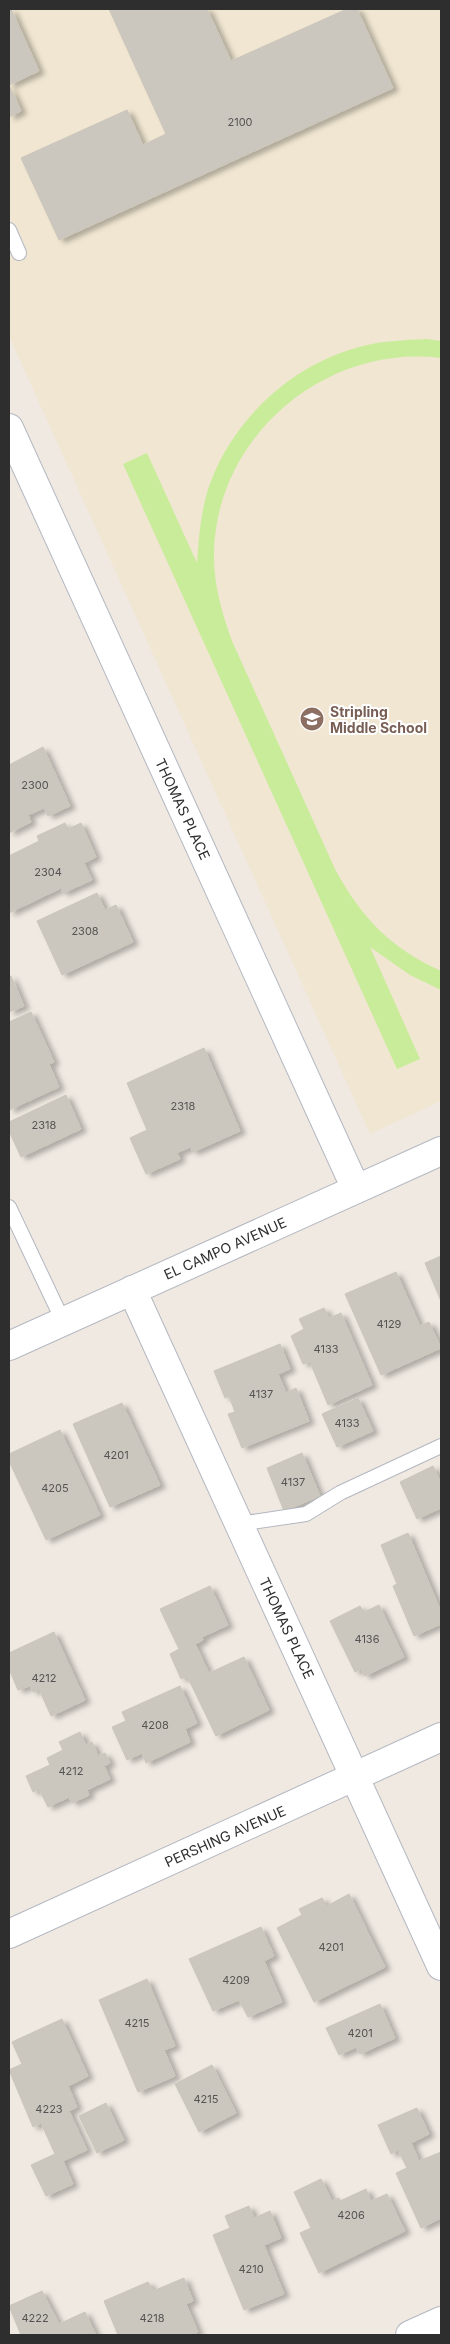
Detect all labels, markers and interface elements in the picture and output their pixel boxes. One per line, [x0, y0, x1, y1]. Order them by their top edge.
house number: 2100 [227, 115, 253, 129]
place label: Stripling Middle School [330, 703, 427, 736]
school or university icon: Stripling Middle School [299, 706, 325, 732]
street label: THOMAS PLACE [152, 756, 214, 862]
house number: 2300 [21, 778, 49, 792]
house number: 2304 [34, 865, 62, 879]
house number: 2308 [71, 924, 99, 938]
house number: 2318 [171, 1099, 196, 1113]
house number: 2318 [32, 1118, 57, 1132]
street label: EL CAMPO AVENUE [161, 1213, 289, 1283]
house number: 4129 [377, 1317, 402, 1331]
house number: 4133 [314, 1342, 339, 1356]
house number: 4137 [249, 1387, 273, 1401]
house number: 4133 [335, 1416, 360, 1430]
house number: 4201 [103, 1448, 129, 1462]
house number: 4137 [281, 1475, 305, 1489]
house number: 4205 [41, 1481, 69, 1495]
street label: THOMAS PLACE [256, 1575, 318, 1681]
house number: 4136 [355, 1632, 380, 1646]
house number: 4212 [32, 1671, 57, 1685]
house number: 4208 [141, 1718, 169, 1732]
house number: 4212 [59, 1764, 84, 1778]
street label: PERSHING AVENUE [162, 1802, 288, 1870]
house number: 4201 [318, 1940, 344, 1954]
house number: 4209 [222, 1973, 250, 1987]
house number: 4215 [125, 2016, 150, 2030]
house number: 4201 [347, 2026, 373, 2040]
house number: 4215 [194, 2092, 219, 2106]
house number: 4223 [35, 2102, 63, 2116]
house number: 4206 [337, 2208, 365, 2222]
house number: 4210 [238, 2262, 264, 2276]
house number: 4222 [21, 2311, 49, 2325]
house number: 4218 [139, 2311, 165, 2325]

